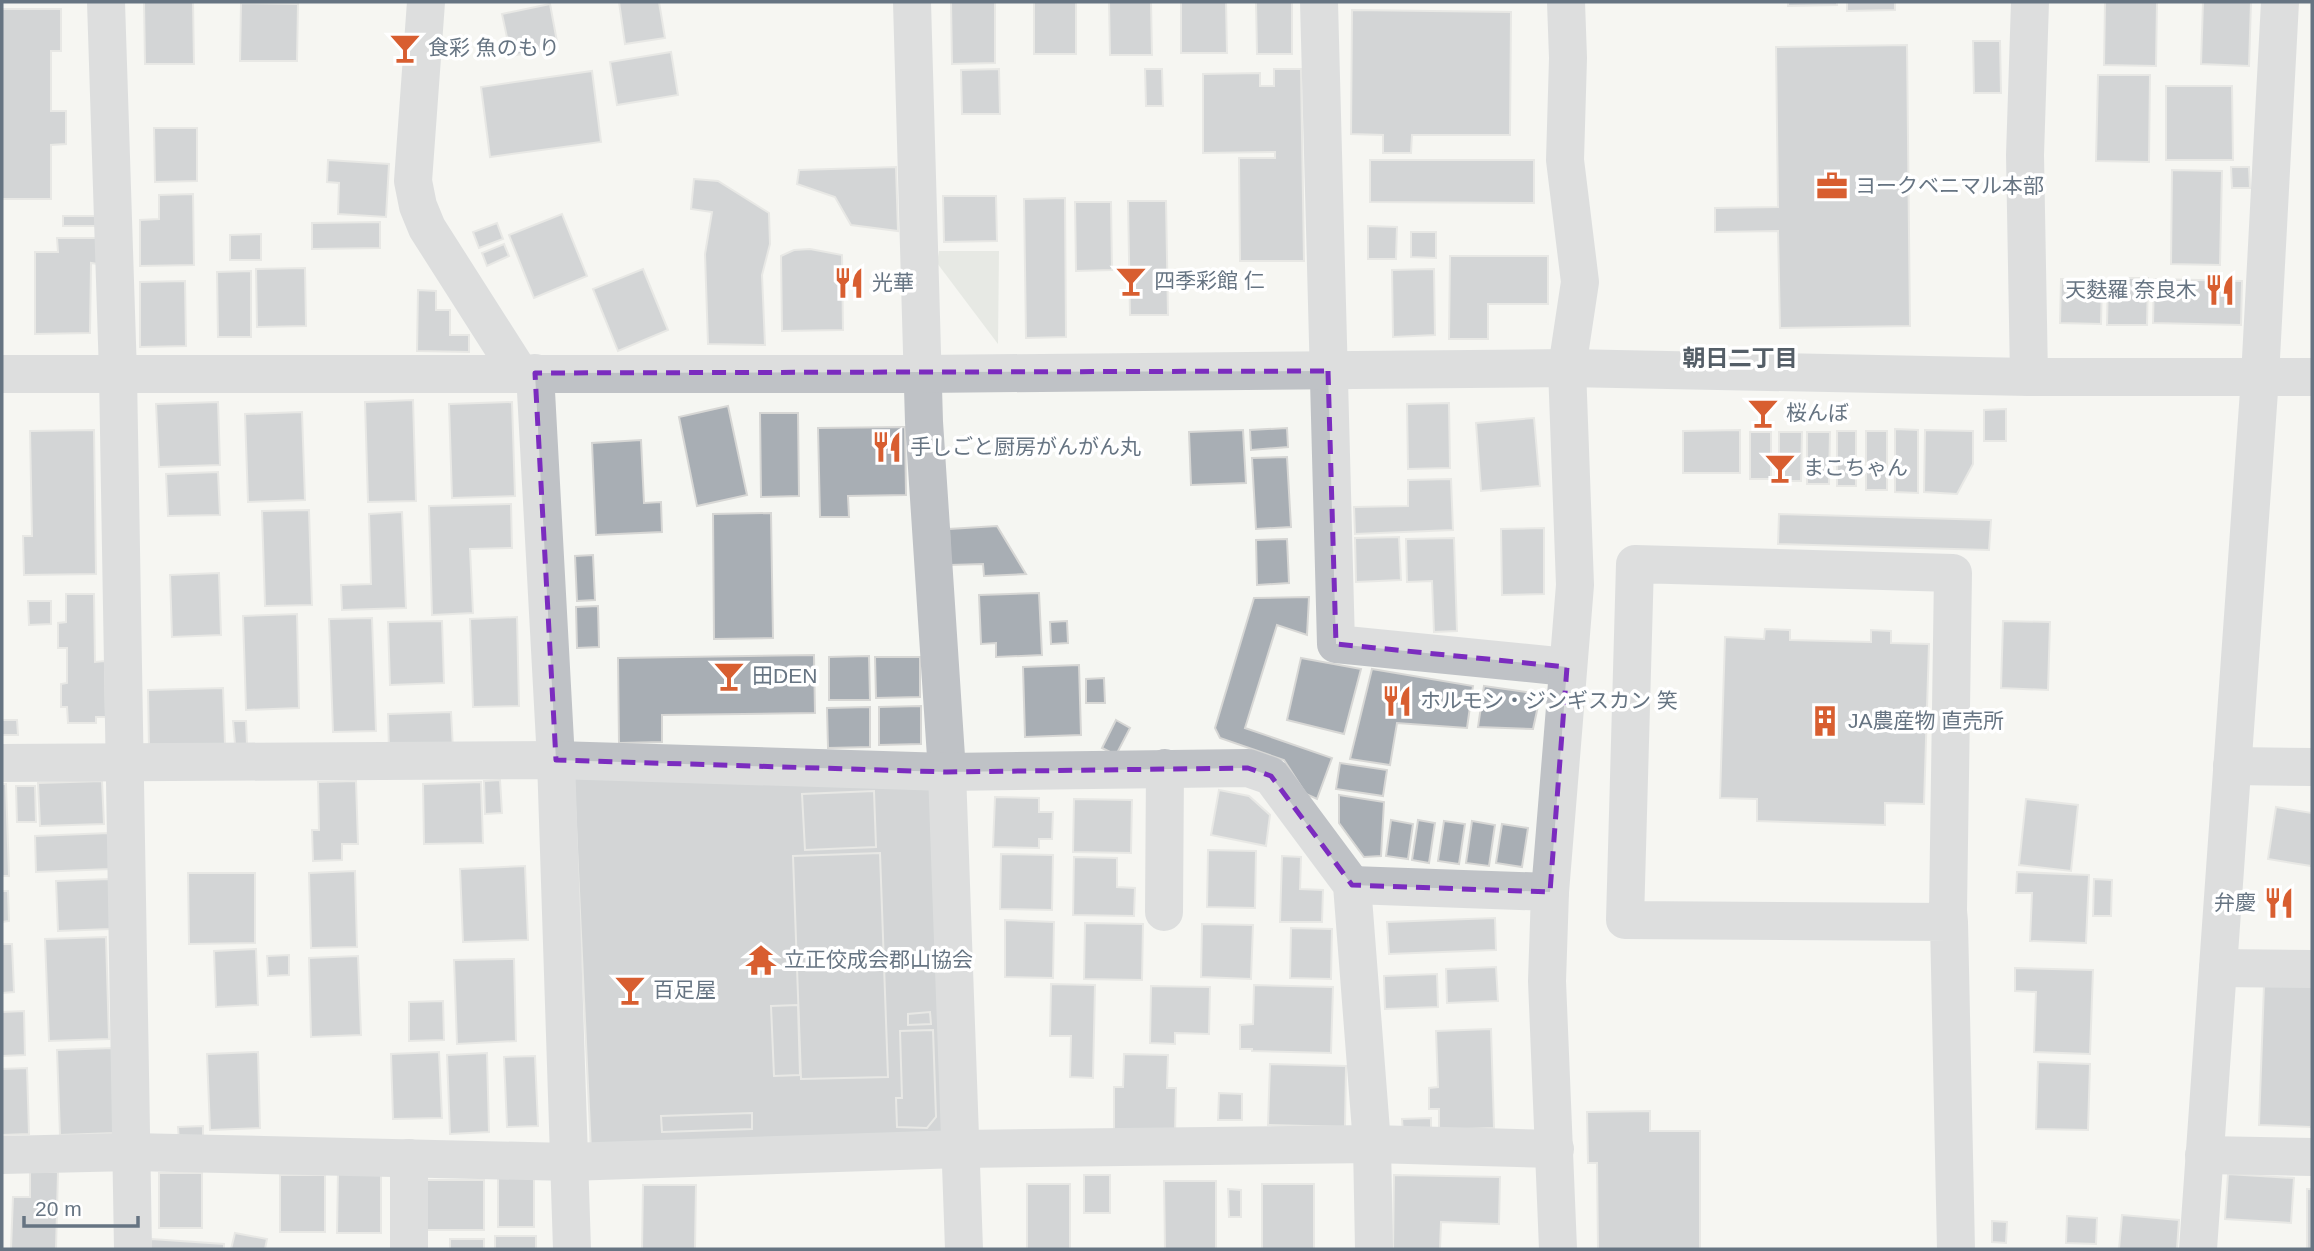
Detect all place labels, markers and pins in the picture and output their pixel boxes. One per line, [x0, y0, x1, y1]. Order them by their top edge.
bar icon: 食彩 魚のもり [388, 31, 422, 65]
place label: 食彩 魚のもり [428, 36, 560, 59]
office icon: ヨークベニマル本部 [1815, 169, 1849, 203]
place label: ヨークベニマル本部 [1855, 174, 2044, 197]
bar icon: 四季彩館 仁 [1114, 264, 1148, 298]
restaurant icon: 光華 [832, 266, 866, 300]
place label: 四季彩館 仁 [1154, 269, 1265, 292]
place label: 光華 [872, 271, 914, 294]
restaurant icon: 天麩羅 奈良木 [2203, 273, 2237, 307]
place label: 天麩羅 奈良木 [2065, 278, 2197, 301]
bar icon: 桜んぼ [1746, 396, 1780, 430]
place label: 桜んぼ [1786, 401, 1849, 424]
restaurant icon: 手しごと厨房がんがん丸 [870, 430, 904, 464]
place label: 手しごと厨房がんがん丸 [910, 435, 1141, 458]
bar icon: まこちゃん [1763, 451, 1797, 485]
place label: まこちゃん [1803, 456, 1908, 479]
bar icon: 田DEN [712, 659, 746, 693]
place label: 田DEN [752, 664, 817, 687]
restaurant icon: ホルモン・ジンギスカン 笑 [1380, 684, 1414, 718]
place label: ホルモン・ジンギスカン 笑 [1420, 689, 1678, 712]
building icon: JA農産物 直売所 [1808, 704, 1842, 738]
place label: JA農産物 直売所 [1848, 709, 2004, 732]
restaurant icon: 弁慶 [2262, 886, 2296, 920]
place label: 弁慶 [2214, 891, 2256, 914]
temple icon: 立正佼成会郡山協会 [744, 943, 778, 977]
place label: 立正佼成会郡山協会 [784, 948, 973, 971]
bar icon: 百足屋 [613, 973, 647, 1007]
place label: 百足屋 [653, 978, 716, 1001]

